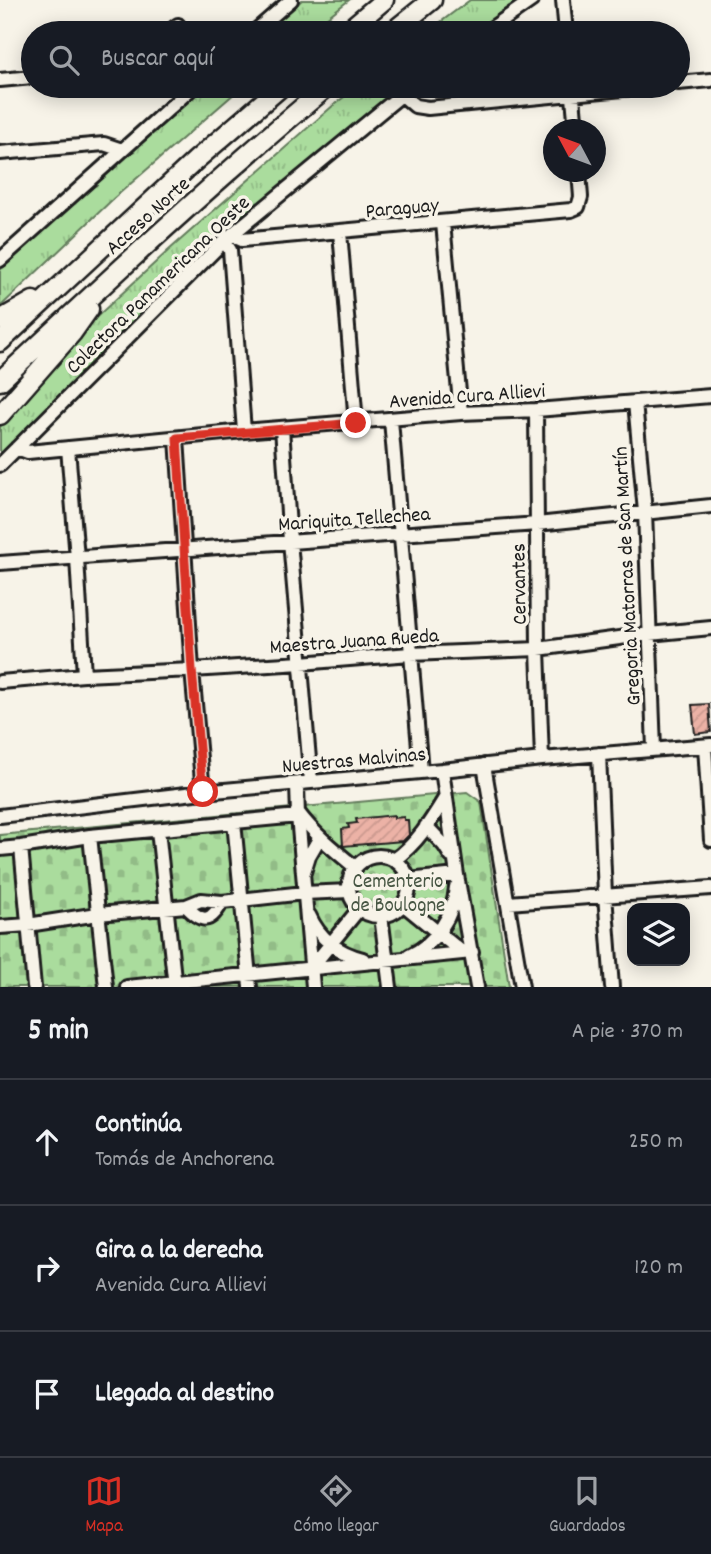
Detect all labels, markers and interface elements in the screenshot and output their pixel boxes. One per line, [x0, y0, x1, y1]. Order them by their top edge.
search box [21, 21, 690, 98]
icon: search [45, 41, 83, 79]
text: Buscar aquí [101, 41, 213, 78]
north arrow [543, 119, 606, 182]
street label: Acceso Norte [100, 171, 198, 264]
street label: Colectora Panamericana Oeste [60, 190, 258, 382]
street label: Paraguay [364, 192, 441, 228]
street label: Avenida Cura Allievi [388, 378, 546, 418]
route end [340, 407, 371, 438]
street label: Gregoria Matorras de San Martín [607, 445, 651, 706]
street label: Mariquita Tellechea [277, 501, 432, 541]
street label: Cervantes [505, 543, 537, 625]
street label: Maestra Juana Rueda [269, 622, 441, 664]
street label: Nuestras Malvinas [281, 741, 428, 783]
route start [187, 776, 218, 807]
park label: Cementerio de Boulogne [351, 868, 445, 922]
map controls [627, 903, 690, 966]
button: layers [627, 903, 690, 966]
text: 5 min [28, 1011, 89, 1054]
text: A pie · 370 m [572, 1016, 683, 1049]
text: Continúa [95, 1107, 181, 1144]
icon: ahead [28, 1123, 66, 1161]
text: 250 m [629, 1126, 683, 1159]
text: Tomás de Anchorena [95, 1144, 274, 1177]
text: Gira a la derecha [95, 1233, 262, 1270]
icon: right [28, 1249, 66, 1287]
text: 120 m [634, 1252, 683, 1285]
text: Avenida Cura Allievi [95, 1270, 266, 1303]
icon: arrive [28, 1375, 66, 1413]
text: Llegada al destino [95, 1376, 274, 1413]
tab: Mapa [85, 1472, 123, 1541]
tab: Cómo llegar [293, 1472, 379, 1541]
tab: Guardados [549, 1472, 626, 1541]

